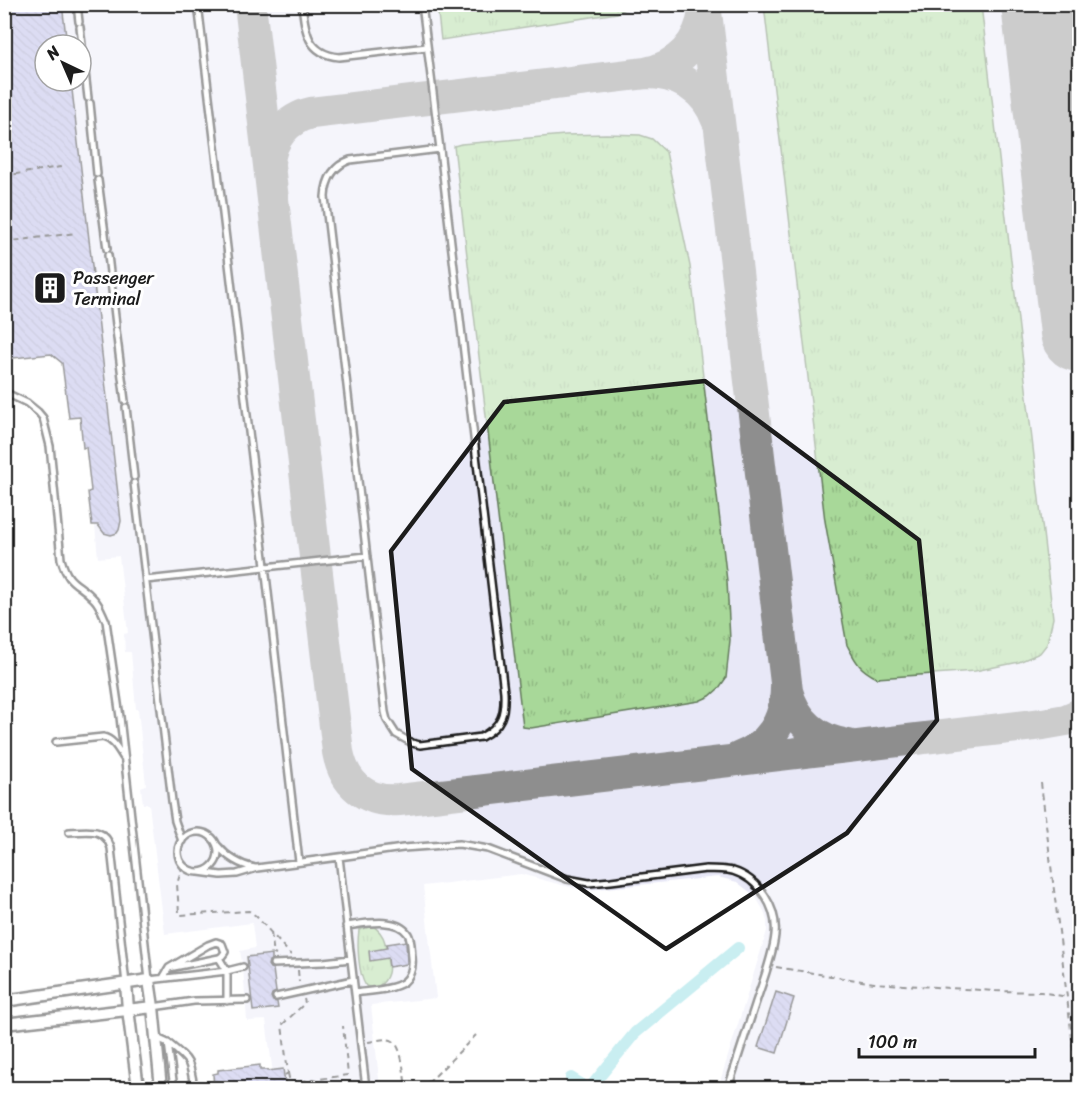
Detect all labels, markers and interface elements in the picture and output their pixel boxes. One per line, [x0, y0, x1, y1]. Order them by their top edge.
north arrow [33, 33, 93, 93]
text: N [38, 38, 68, 68]
place label: Passenger Terminal [73, 262, 155, 315]
building icon: Passenger Terminal [32, 270, 68, 306]
scale bar [859, 1021, 1034, 1059]
text: 100 m [868, 1026, 917, 1058]

